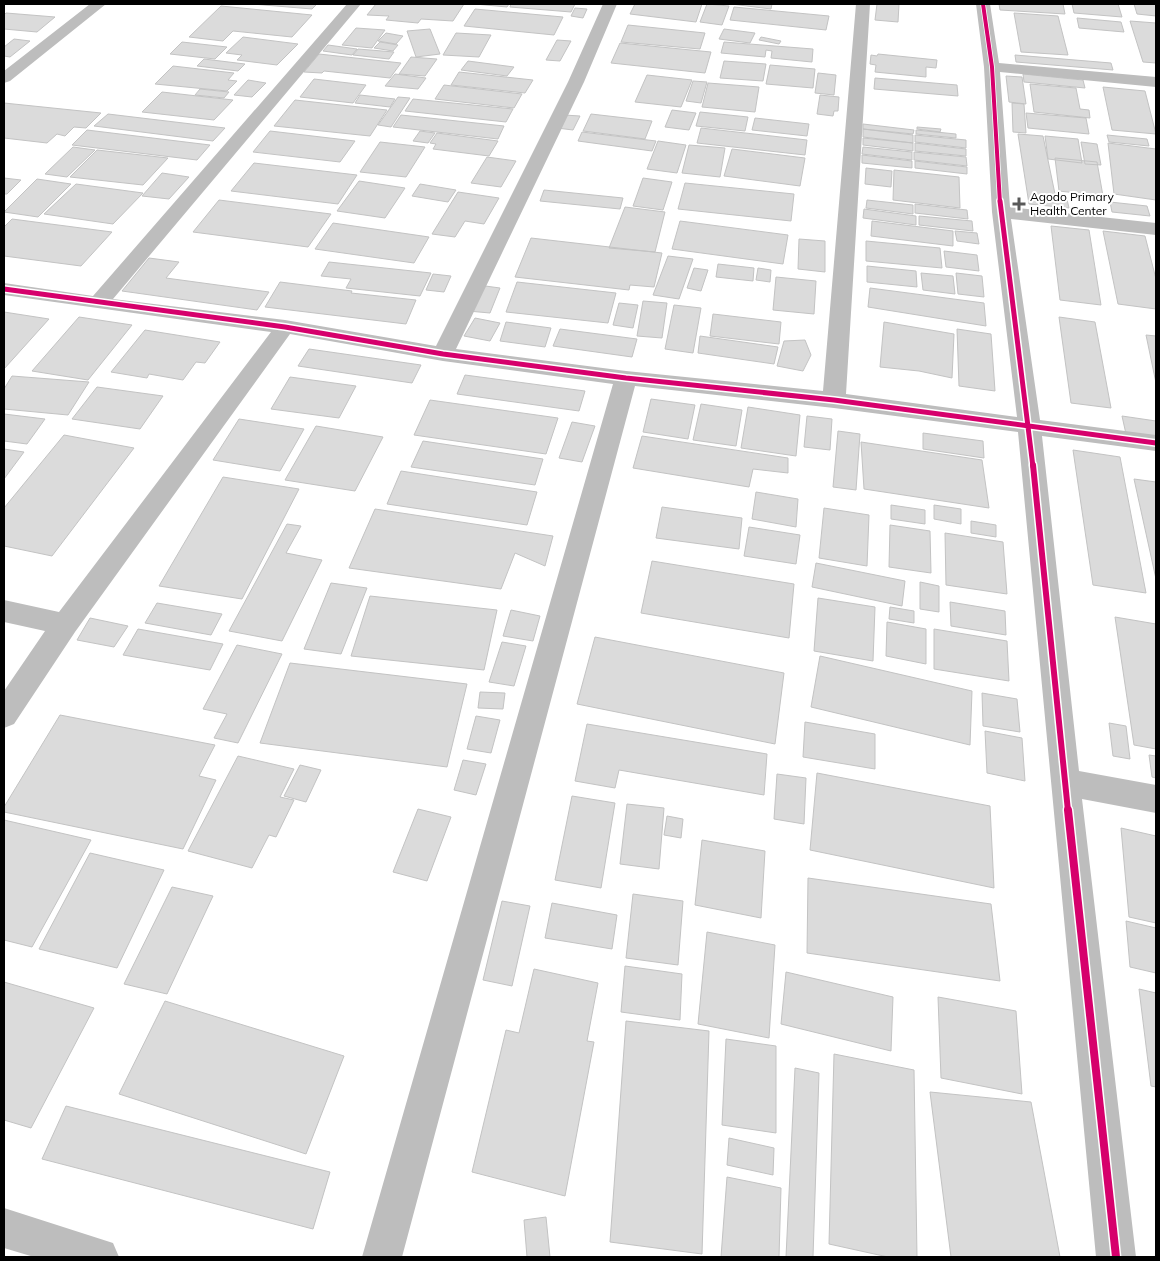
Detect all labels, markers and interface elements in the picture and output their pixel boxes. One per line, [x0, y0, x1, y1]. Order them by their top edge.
place label: Agodo Primary Health Center [1030, 189, 1114, 218]
marker: Agodo Primary Health Center [1012, 197, 1026, 211]

